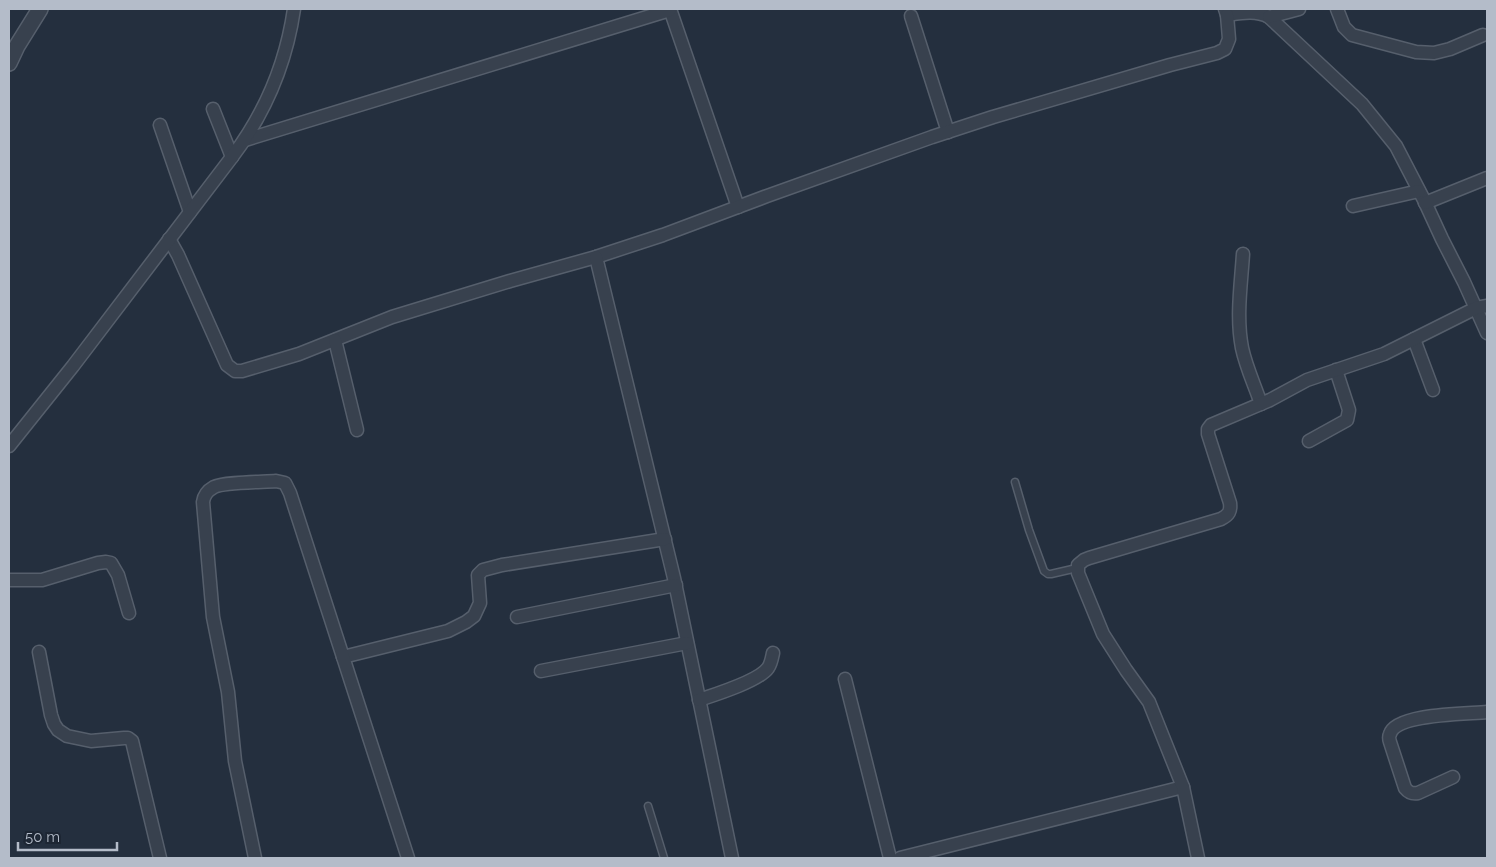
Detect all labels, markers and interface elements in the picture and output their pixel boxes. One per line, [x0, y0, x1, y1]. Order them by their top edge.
scale bar [18, 820, 116, 852]
text: 50 m [25, 828, 60, 846]

